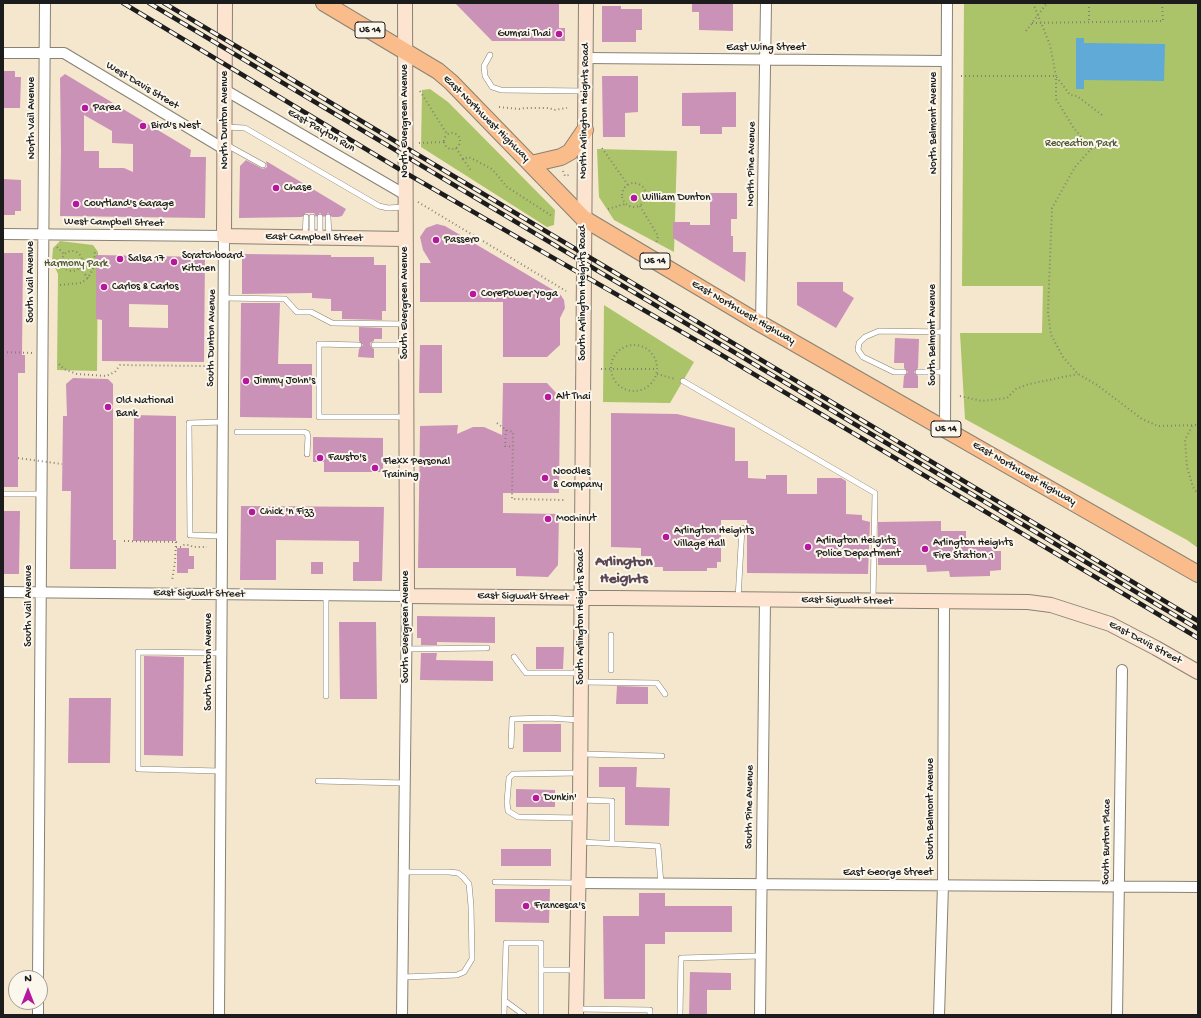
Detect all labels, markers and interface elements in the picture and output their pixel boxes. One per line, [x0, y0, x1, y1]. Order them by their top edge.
road number: US 14 [355, 22, 385, 38]
place label: Gumrai Thai [497, 27, 551, 41]
marker: Gumrai Thai [554, 29, 564, 39]
street label: East Wing Street [726, 41, 806, 55]
street label: North Arlington Heights Road [577, 43, 593, 179]
street label: West Davis Street [103, 59, 181, 113]
street label: North Evergreen Avenue [398, 64, 412, 178]
street label: North Dunton Avenue [218, 71, 232, 169]
street label: North Belmont Avenue [927, 72, 941, 174]
street label: East Northwest Highway [440, 73, 532, 165]
street label: North Vail Avenue [25, 77, 39, 159]
place label: Parea [93, 101, 121, 115]
marker: Parea [80, 103, 90, 113]
street label: East Payton Run [285, 106, 357, 156]
place label: Bird's Nest [151, 119, 200, 133]
marker: Bird's Nest [138, 121, 148, 131]
street label: North Pine Avenue [745, 121, 759, 207]
park label: Recreation Park [1045, 137, 1117, 151]
place label: Chase [284, 181, 312, 195]
marker: Chase [271, 183, 281, 193]
place label: William Dunton [642, 191, 710, 205]
marker: William Dunton [629, 193, 639, 203]
place label: Courtland's Garage [84, 197, 174, 211]
marker: Courtland's Garage [71, 199, 81, 209]
street label: West Campbell Street [64, 216, 164, 230]
street label: South Arlington Heights Road [576, 225, 590, 361]
street label: East Campbell Street [265, 231, 363, 245]
place label: Passero [444, 233, 480, 247]
marker: Passero [431, 235, 441, 245]
street label: South Vail Avenue [24, 241, 38, 323]
street label: South Evergreen Avenue [398, 247, 412, 359]
place label: Scratchboard Kitchen [182, 249, 243, 275]
place label: Salsa 17 [128, 252, 165, 266]
road number: US 14 [640, 253, 670, 269]
marker: Salsa 17 [115, 254, 125, 264]
park label: Harmony Park [44, 257, 108, 271]
marker: Scratchboard Kitchen [169, 257, 179, 267]
street label: East Northwest Highway [689, 278, 797, 348]
place label: Carlos & Carlos [112, 280, 179, 294]
marker: Carlos & Carlos [99, 282, 109, 292]
street label: South Belmont Avenue [926, 284, 940, 386]
place label: CorePower Yoga [481, 287, 558, 301]
street label: South Dunton Avenue [205, 289, 219, 387]
marker: CorePower Yoga [468, 289, 478, 299]
place label: Jimmy John's [254, 374, 315, 388]
marker: Jimmy John's [241, 376, 251, 386]
place label: Alt Thai [556, 390, 591, 404]
marker: Alt Thai [543, 392, 553, 402]
place label: Old National Bank [116, 394, 174, 420]
marker: Old National Bank [103, 402, 113, 412]
road number: US 14 [931, 421, 961, 437]
street label: East Northwest Highway [970, 439, 1078, 509]
place label: Fausto's [328, 451, 366, 465]
marker: Fausto's [315, 453, 325, 463]
place label: Flexx Personal Training [383, 455, 450, 481]
marker: Flexx Personal Training [370, 463, 380, 473]
place label: Noodles & Company [553, 465, 602, 491]
marker: Noodles & Company [540, 473, 550, 483]
place label: Chick 'n Fizz [260, 505, 314, 519]
marker: Chick 'n Fizz [247, 507, 257, 517]
place label: Mochinut [556, 512, 596, 526]
marker: Mochinut [543, 514, 553, 524]
place label: Arlington Heights Village Hall [674, 524, 754, 550]
marker: Arlington Heights Village Hall [661, 532, 671, 542]
place label: Arlington Heights Police Department [816, 534, 901, 560]
place label: Arlington Heights Fire Station 1 [933, 536, 1013, 562]
marker: Arlington Heights Police Department [803, 542, 813, 552]
marker: Arlington Heights Fire Station 1 [920, 544, 930, 554]
street label: South Arlington Heights Road [574, 549, 588, 685]
district label: Arlington Heights [595, 554, 653, 589]
street label: South Vail Avenue [22, 565, 36, 647]
street label: South Evergreen Avenue [399, 571, 413, 683]
street label: East Sigwalt Street [153, 587, 245, 601]
street label: East Sigwalt Street [477, 590, 569, 604]
street label: East Sigwalt Street [801, 594, 893, 608]
street label: South Dunton Avenue [202, 613, 216, 711]
street label: East Davis Street [1106, 618, 1184, 668]
street label: South Belmont Avenue [924, 758, 938, 860]
street label: South Pine Avenue [743, 765, 757, 849]
place label: Dunkin' [544, 791, 577, 805]
marker: Dunkin' [531, 793, 541, 803]
street label: South Burton Place [1100, 799, 1114, 885]
street label: East George Street [843, 866, 933, 880]
place label: Francesca's [534, 899, 585, 913]
marker: Francesca's [521, 901, 531, 911]
north arrow [8, 970, 48, 1010]
text: N [24, 973, 32, 985]

